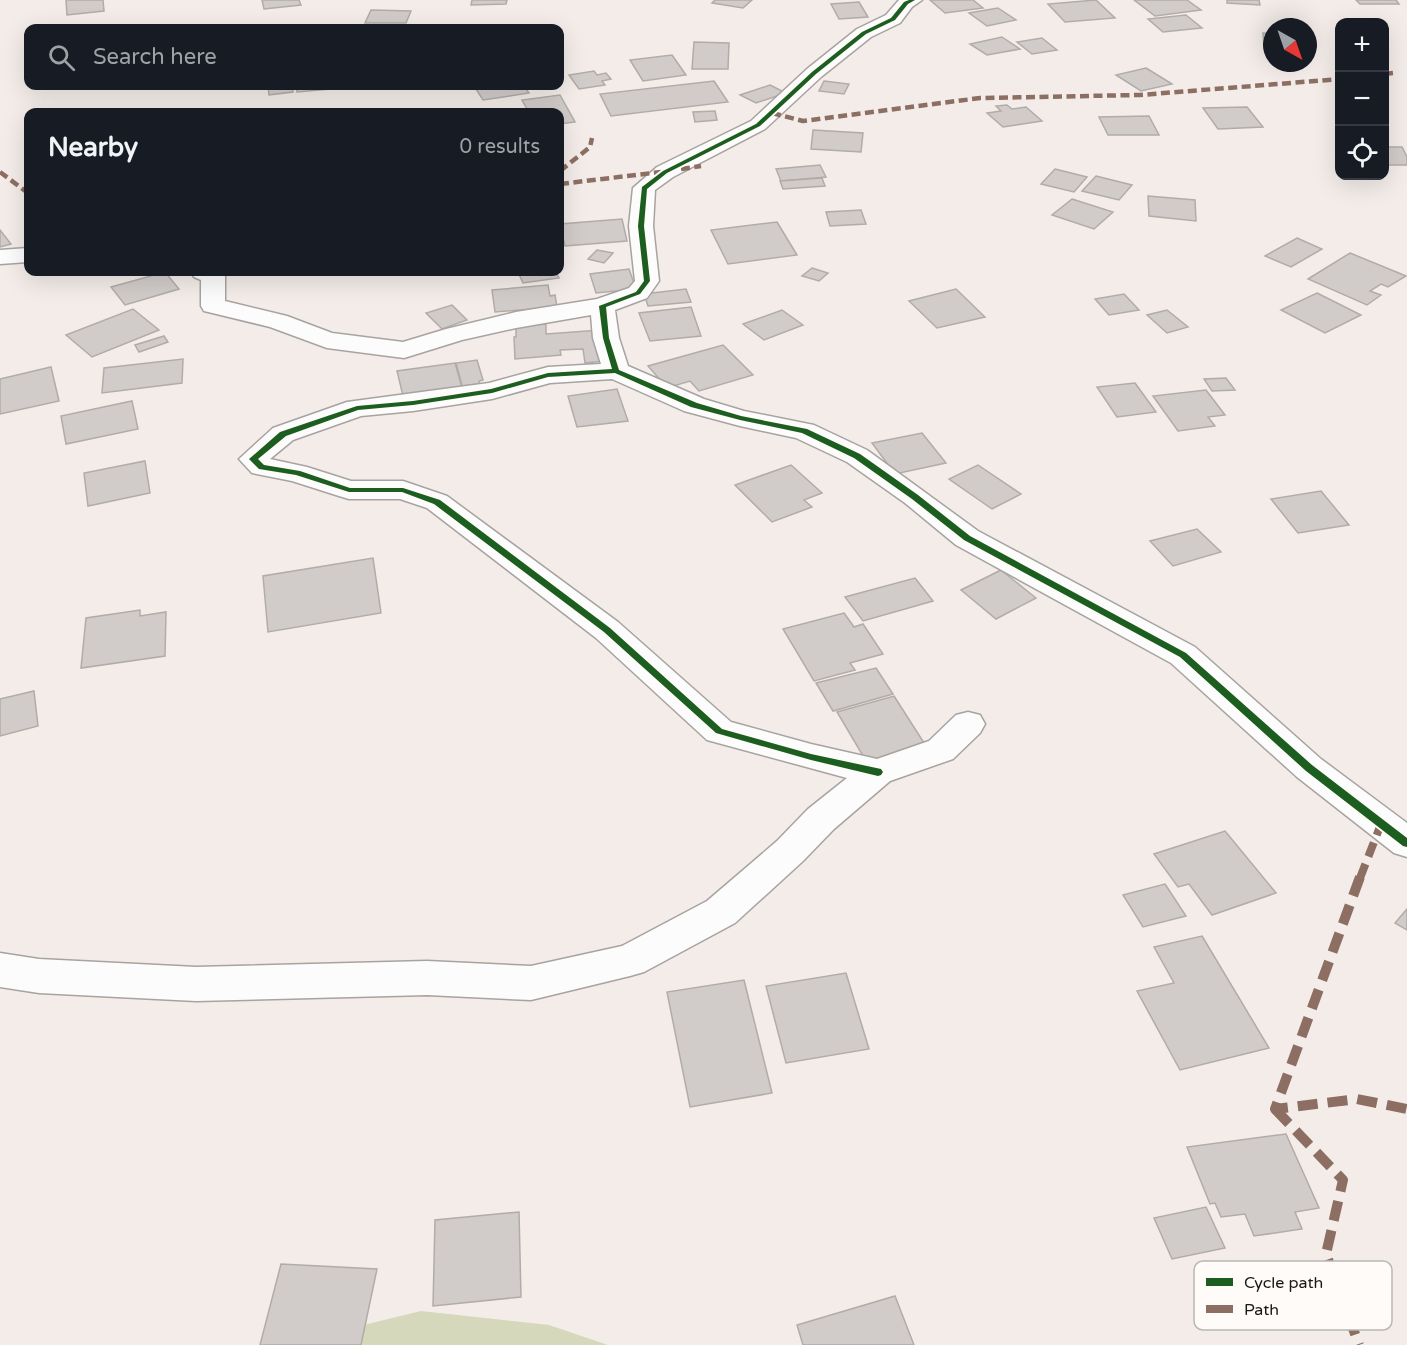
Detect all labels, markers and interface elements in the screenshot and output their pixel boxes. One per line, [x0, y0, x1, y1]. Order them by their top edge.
north arrow [1263, 18, 1317, 72]
map controls [1335, 18, 1389, 180]
button: + [1335, 18, 1389, 72]
search box [24, 24, 564, 90]
icon: search [45, 41, 78, 74]
text: Search here [93, 44, 217, 70]
button: − [1335, 72, 1389, 126]
button: locate [1335, 126, 1389, 180]
text: Nearby [48, 132, 138, 163]
text: 0 results [460, 135, 540, 159]
legend [1194, 1261, 1392, 1330]
text: Cycle path [1244, 1273, 1323, 1293]
text: Path [1244, 1300, 1279, 1320]

